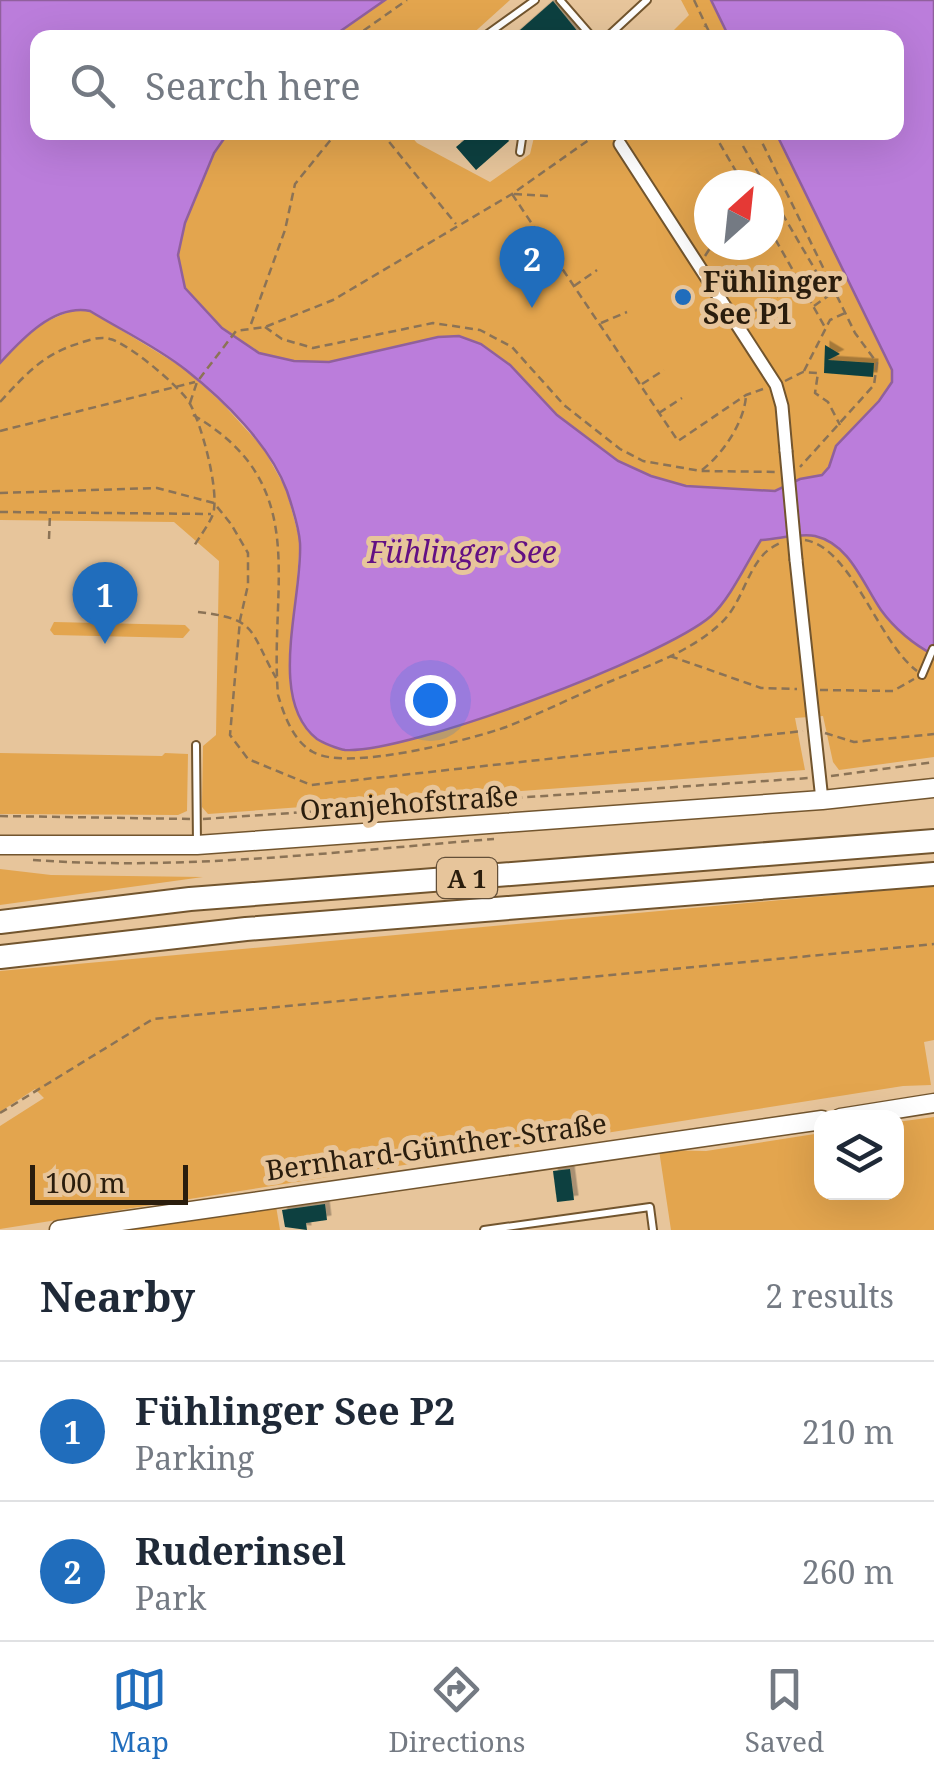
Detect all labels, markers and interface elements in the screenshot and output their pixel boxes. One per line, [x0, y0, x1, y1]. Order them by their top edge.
search box [30, 30, 904, 140]
icon: search [65, 58, 120, 113]
text: Search here [145, 59, 361, 111]
north arrow [694, 170, 784, 260]
pin: 2 [500, 226, 564, 308]
place label: Fühlinger See P1 [703, 262, 843, 332]
marker: Fühlinger See P1 [672, 286, 694, 308]
water label: Fühlinger See [366, 531, 557, 572]
pin: 1 [72, 562, 138, 644]
your location [405, 675, 456, 726]
street label: Oranjehofstraße [299, 775, 519, 829]
road number: A 1 [437, 858, 497, 898]
street label: Bernhard-Günther-Straße [263, 1103, 609, 1189]
map controls [814, 1110, 904, 1200]
button: layers [814, 1110, 904, 1200]
scale bar [30, 1160, 188, 1204]
text: 100 m [45, 1163, 126, 1201]
text: Nearby [40, 1267, 195, 1324]
text: 2 results [765, 1274, 894, 1317]
text: Fühlinger See P2 [135, 1384, 455, 1436]
text: 1 [63, 1410, 82, 1453]
text: 210 m [802, 1410, 894, 1453]
text: Parking [135, 1436, 254, 1479]
text: Ruderinsel [135, 1524, 346, 1576]
text: 2 [63, 1550, 82, 1593]
text: 260 m [802, 1550, 894, 1593]
text: Park [135, 1576, 206, 1619]
tab: Map [110, 1662, 169, 1760]
tab: Directions [388, 1662, 525, 1760]
tab: Saved [745, 1662, 824, 1760]

